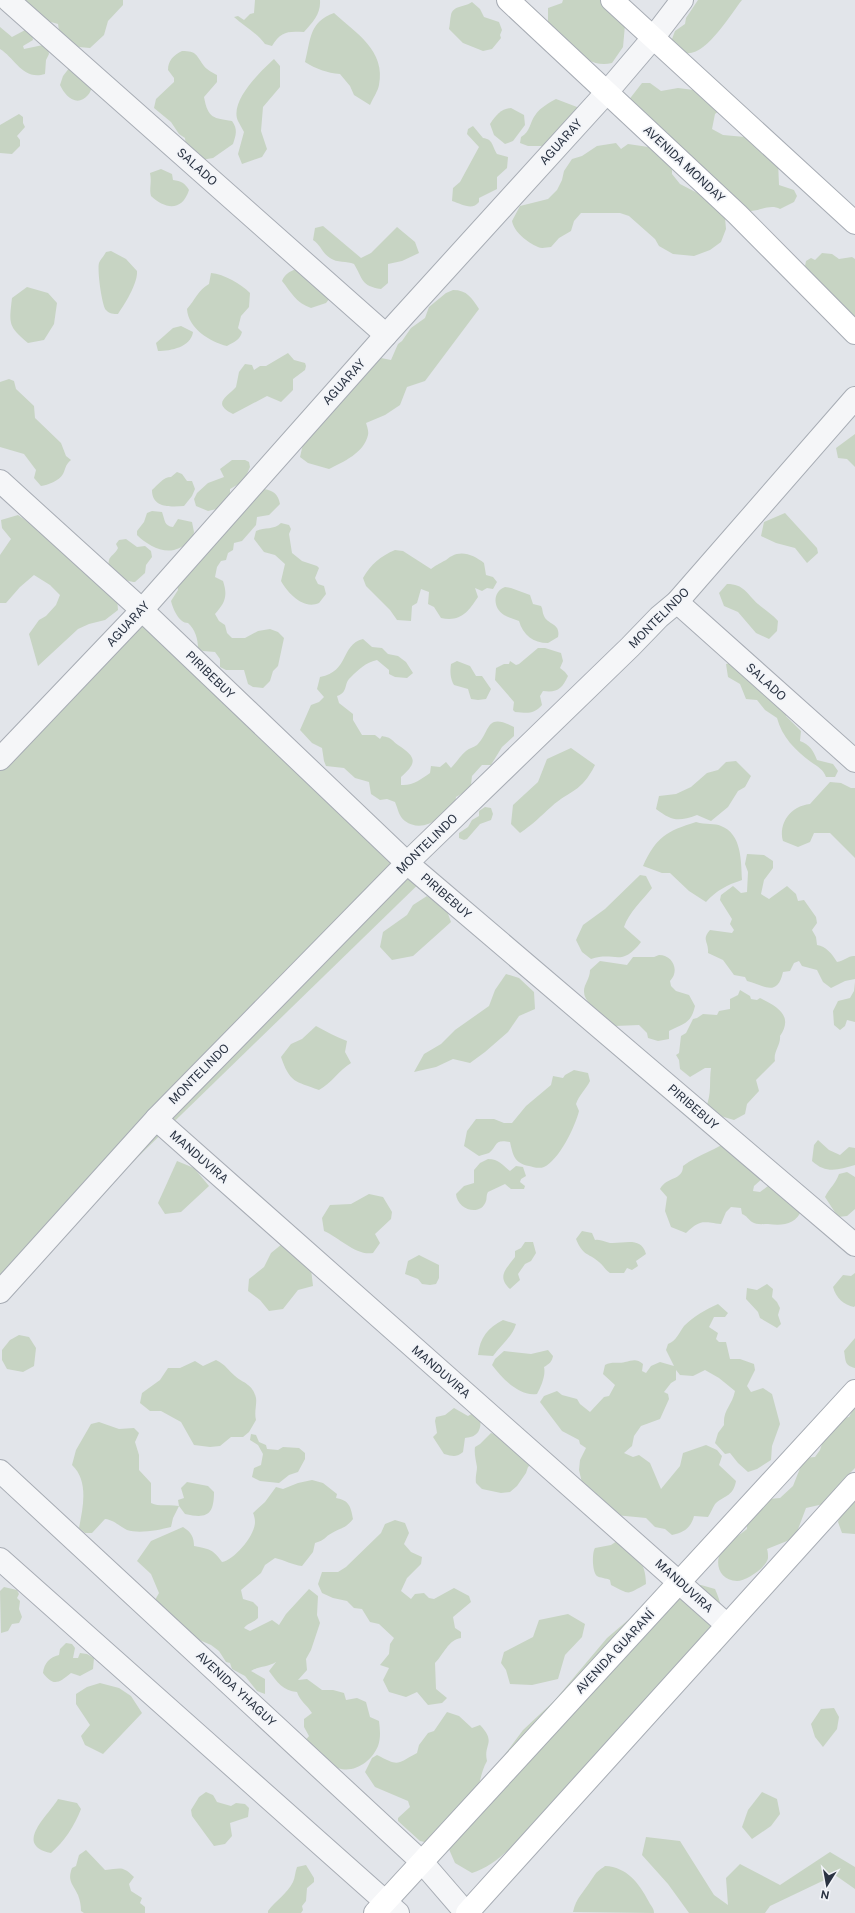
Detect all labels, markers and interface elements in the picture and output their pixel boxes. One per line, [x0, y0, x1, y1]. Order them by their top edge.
street label: AGUARAY [537, 116, 586, 168]
street label: AVENIDA MONDAY [640, 123, 728, 206]
street label: SALADO [174, 145, 220, 189]
street label: AGUARAY [320, 356, 369, 408]
street label: MONTELINDO [626, 585, 692, 651]
street label: AGUARAY [104, 598, 153, 649]
street label: PIRIBEBUY [183, 648, 238, 702]
street label: SALADO [743, 660, 789, 704]
street label: MONTELINDO [393, 811, 461, 877]
street label: PIRIBEBUY [418, 870, 474, 922]
street label: MONTELINDO [166, 1041, 232, 1107]
street label: PIRIBEBUY [665, 1081, 721, 1133]
street label: MANDUVIRA [167, 1128, 232, 1187]
street label: MANDUVIRA [409, 1343, 474, 1402]
street label: MANDUVIRA [652, 1556, 716, 1616]
street label: AVENIDA GUARANÍ [573, 1607, 658, 1697]
street label: AVENIDA YHAGUY [193, 1649, 279, 1730]
north arrow [807, 1865, 847, 1905]
text: N [820, 1888, 830, 1902]

